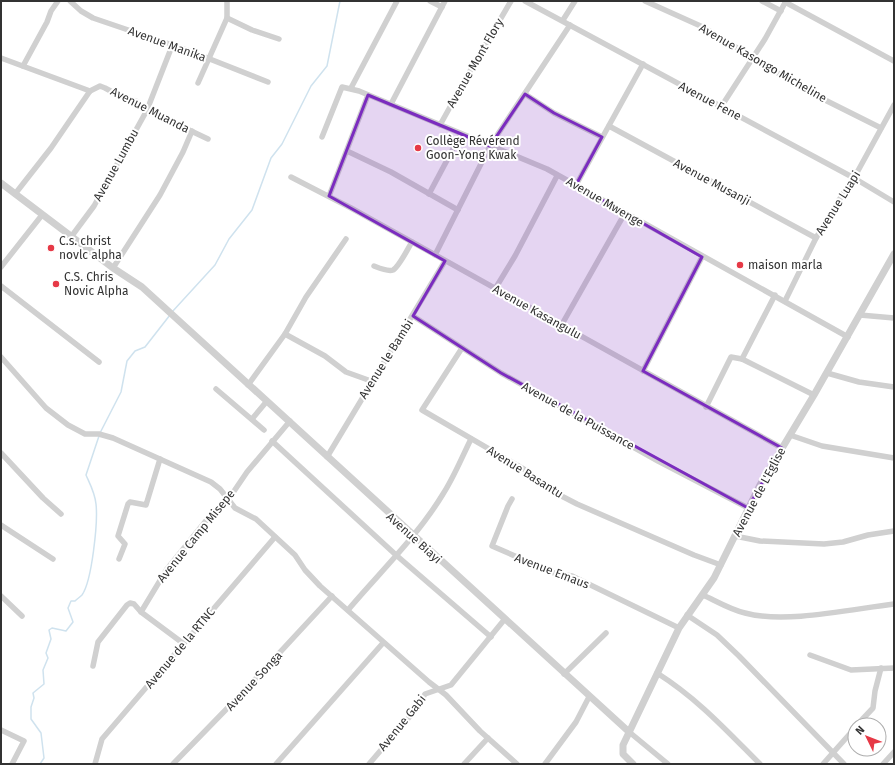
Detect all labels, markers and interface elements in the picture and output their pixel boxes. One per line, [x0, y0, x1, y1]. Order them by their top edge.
street label: Avenue Mont Flory [444, 16, 506, 110]
street label: Avenue Kasongo Micheline [697, 21, 829, 105]
street label: Avenue Manika [126, 23, 208, 65]
street label: Avenue Fene [676, 79, 744, 123]
street label: Avenue Muanda [108, 84, 192, 136]
street label: Avenue Lumbu [90, 127, 142, 203]
place label: Collège Révérend Goon-Yong Kwak [426, 134, 520, 162]
marker: Collège Révérend Goon-Yong Kwak [413, 143, 423, 153]
street label: Avenue Musanji [671, 156, 753, 208]
street label: Avenue Luapi [813, 168, 863, 238]
street label: Avenue Mwenge [564, 174, 646, 230]
place label: C.s. christ novlc alpha [59, 234, 122, 262]
marker: C.s. christ novlc alpha [46, 243, 56, 253]
place label: maison marla [748, 258, 822, 272]
marker: maison marla [735, 260, 745, 270]
place label: C.S. Chris Novic Alpha [64, 270, 128, 298]
marker: C.S. Chris Novic Alpha [51, 279, 61, 289]
street label: Avenue Kasangulu [490, 282, 584, 342]
street label: Avenue le Bambi [356, 317, 416, 401]
street label: Avenue de la Puissance [519, 379, 637, 453]
street label: Avenue Basantu [484, 443, 566, 501]
street label: Avenue de L'Eglise [730, 445, 788, 539]
street label: Avenue Camp Misepe [154, 487, 238, 585]
street label: Avenue Biayi [384, 510, 444, 566]
street label: Avenue Emaus [513, 550, 592, 592]
street label: Avenue de la RTNC [142, 605, 218, 691]
street label: Avenue Songa [223, 648, 285, 714]
street label: Avenue Gabi [375, 692, 429, 754]
north arrow [847, 717, 887, 757]
text: N [853, 723, 867, 738]

